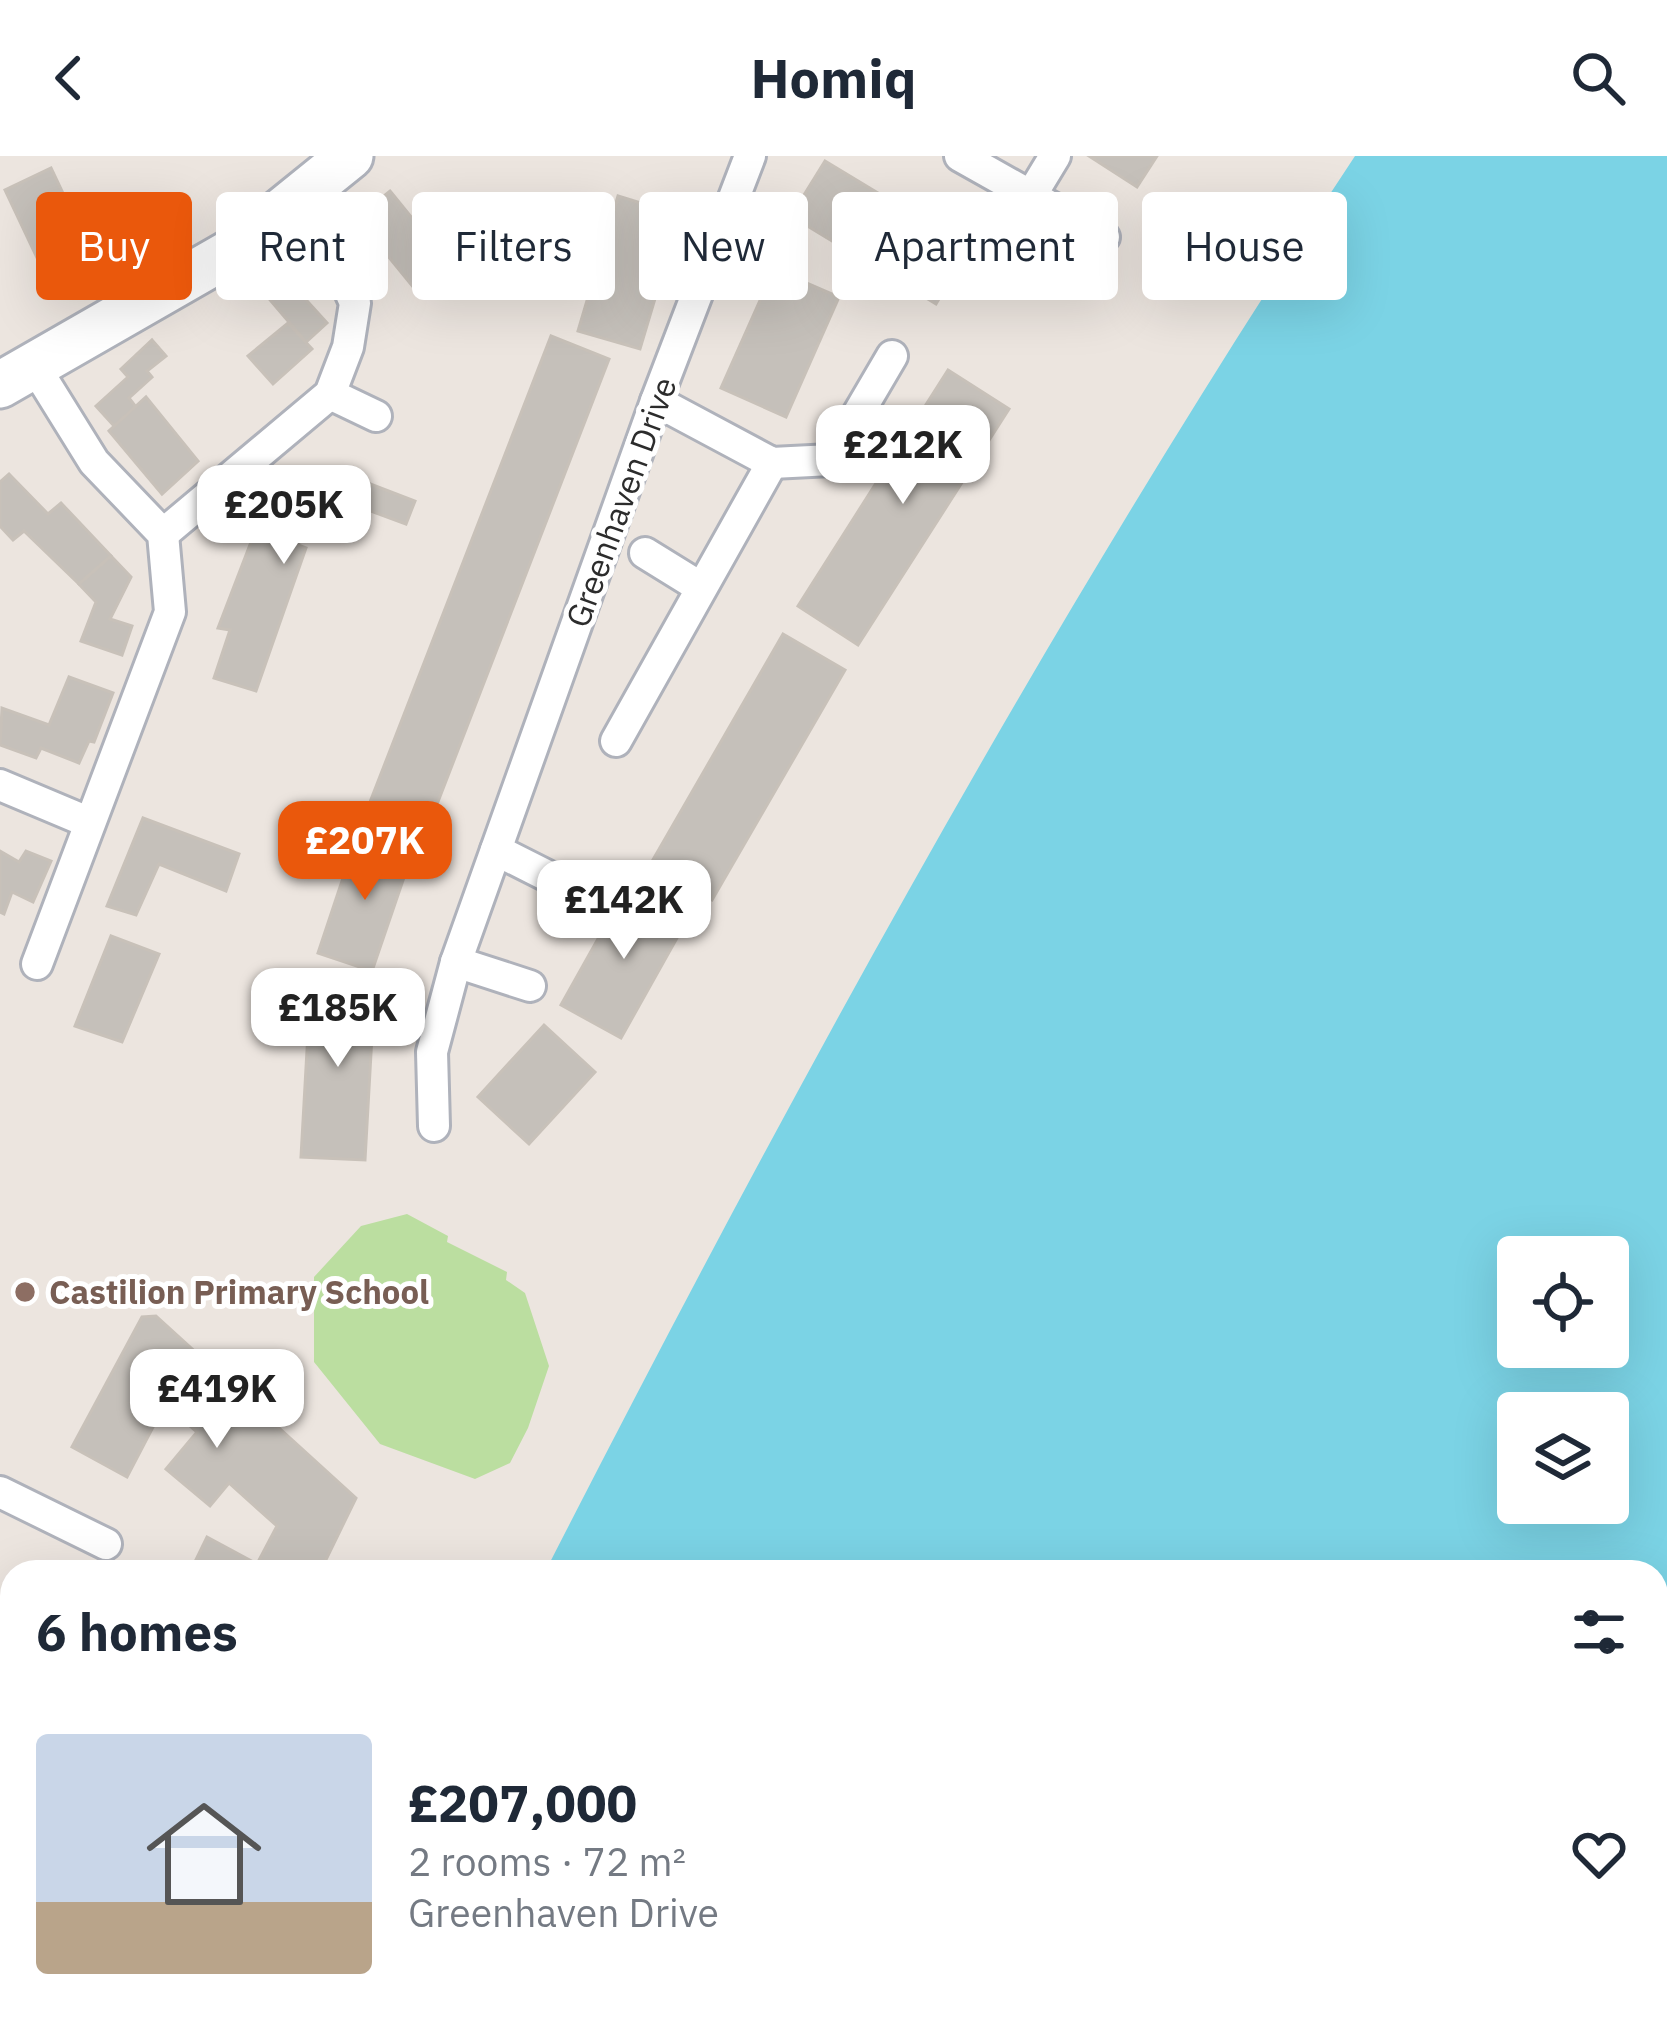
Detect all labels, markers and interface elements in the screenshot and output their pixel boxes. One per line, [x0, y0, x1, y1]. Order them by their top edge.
text: Homiq [750, 43, 917, 113]
icon: back [36, 45, 102, 111]
icon: search [1565, 45, 1631, 111]
chip: Buy [36, 192, 192, 300]
chip: Rent [216, 192, 388, 300]
chip: Filters [412, 192, 615, 300]
chip: New [639, 192, 808, 300]
chip: Apartment [832, 192, 1118, 300]
chip: House [1142, 192, 1347, 300]
street label: Greenhaven Drive [555, 371, 686, 633]
pin: £212K [819, 405, 987, 507]
text: £212K [843, 418, 963, 469]
pin: £205K [200, 465, 368, 567]
text: £205K [224, 478, 344, 529]
pin: £207K [281, 801, 449, 903]
text: £207K [305, 814, 425, 865]
pin: £142K [540, 860, 708, 962]
text: £142K [564, 873, 684, 924]
pin: £185K [254, 968, 422, 1070]
text: £185K [278, 981, 398, 1032]
map controls [1497, 1236, 1629, 1524]
button: locate [1497, 1236, 1629, 1368]
place label: Castilion Primary School [49, 1270, 429, 1313]
marker: Castilion Primary School [12, 1279, 38, 1305]
pin: £419K [133, 1349, 301, 1451]
text: £419K [157, 1362, 277, 1413]
button: layers [1497, 1392, 1629, 1524]
text: 6 homes [36, 1599, 238, 1665]
icon: filters [1566, 1599, 1632, 1665]
text: £207,000 [408, 1770, 637, 1836]
icon: home [132, 1782, 276, 1926]
icon: heart [1566, 1821, 1632, 1887]
text: 2 rooms · 72 m² [408, 1836, 686, 1887]
text: Greenhaven Drive [408, 1887, 719, 1938]

